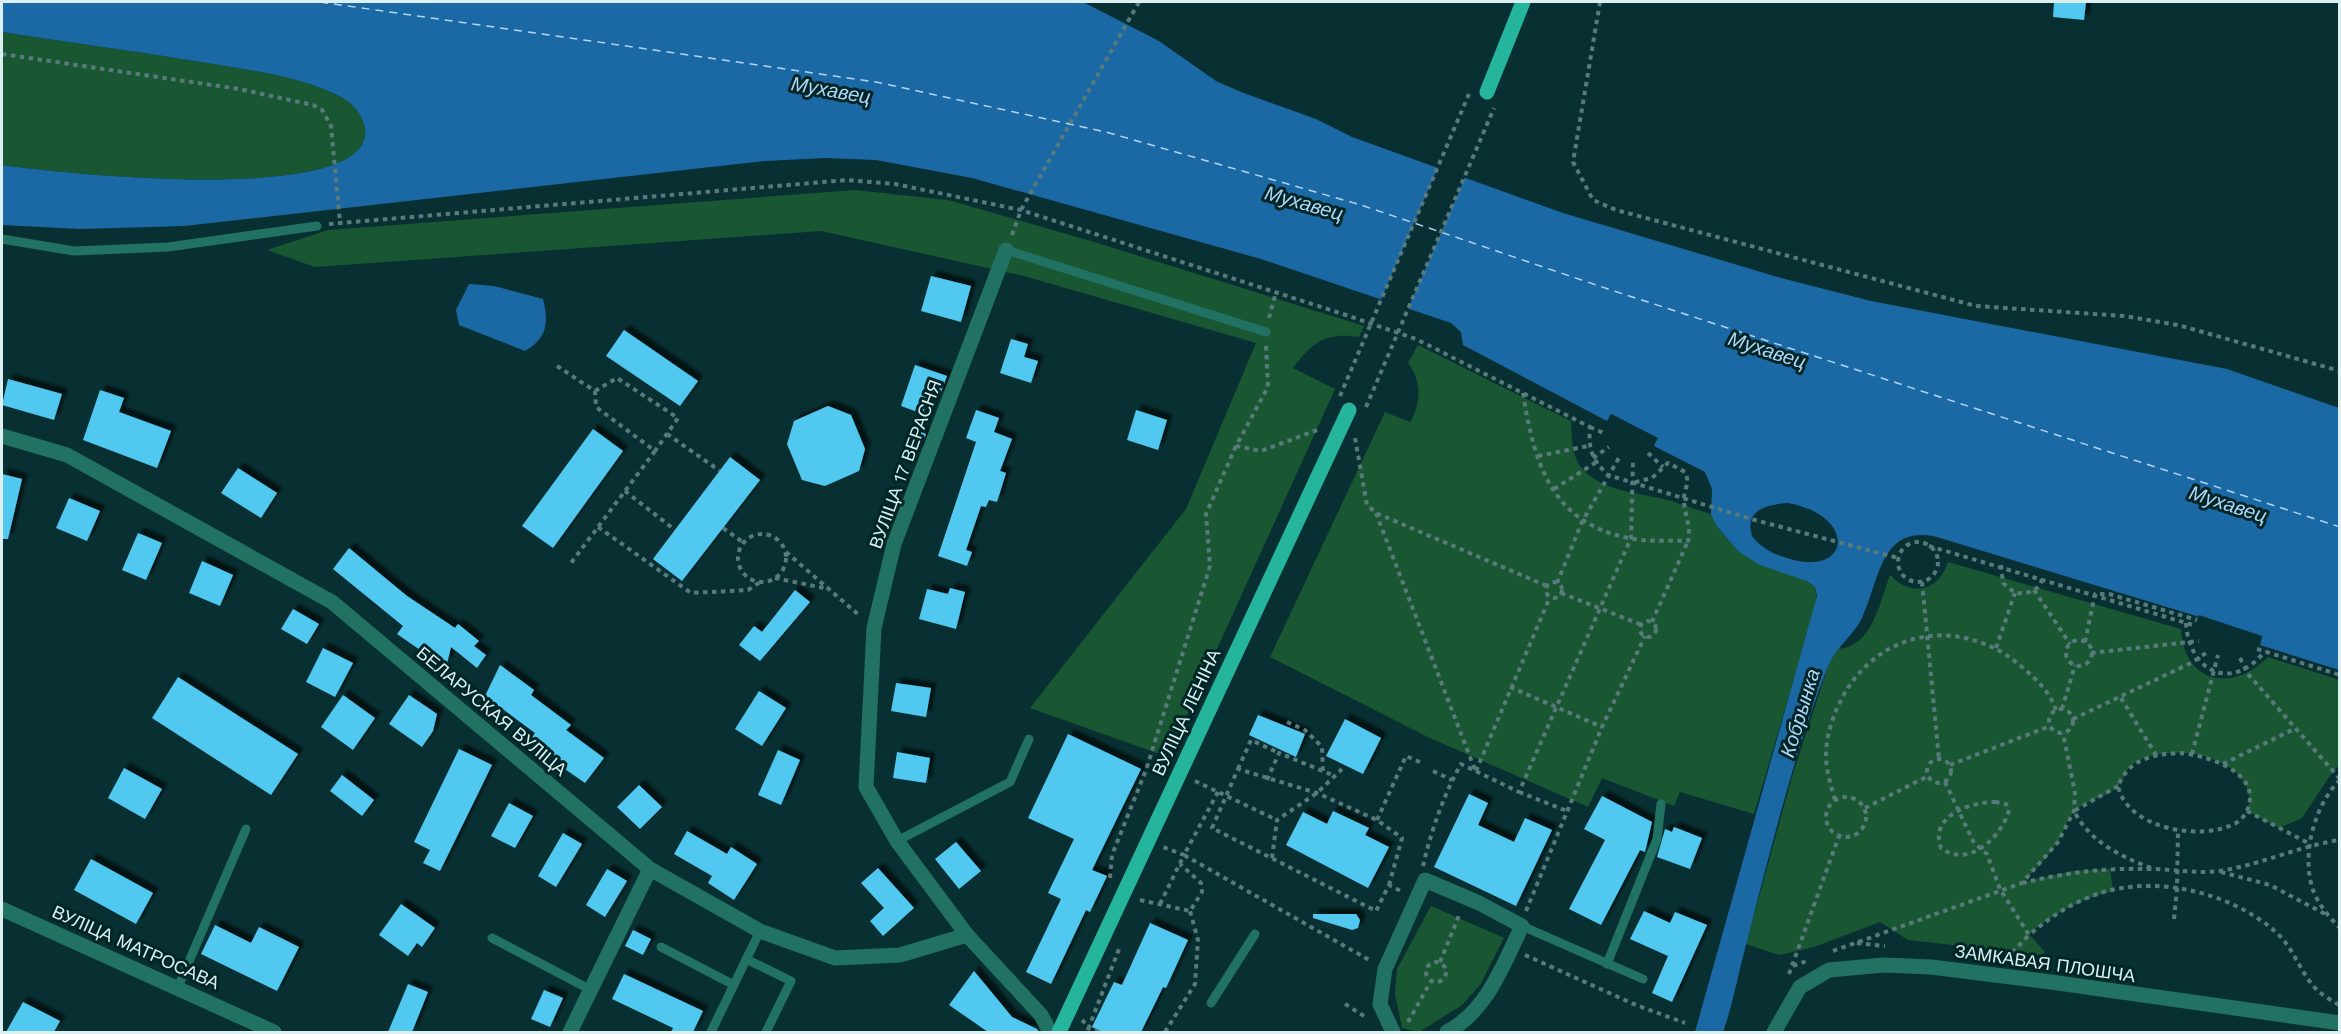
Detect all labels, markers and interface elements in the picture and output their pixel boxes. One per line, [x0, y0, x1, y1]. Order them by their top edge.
water label: Мухавец [789, 71, 873, 109]
water label: Мухавец [1262, 180, 1346, 226]
water label: Мухавец [1725, 326, 1809, 374]
street label: ВУЛІЦА 17 ВЕРАСНЯ [865, 377, 945, 551]
water label: Мухавец [2186, 480, 2270, 528]
street label: БЕЛАРУСКАЯ ВУЛІЦА [413, 642, 571, 780]
street label: ВУЛІЦА ЛЕНІНА [1147, 645, 1225, 779]
water label: Кобрынка [1775, 666, 1825, 760]
street label: ВУЛІЦА МАТРОСАВА [49, 901, 223, 993]
street label: ЗАМКАВАЯ ПЛОШЧА [1953, 940, 2137, 986]

